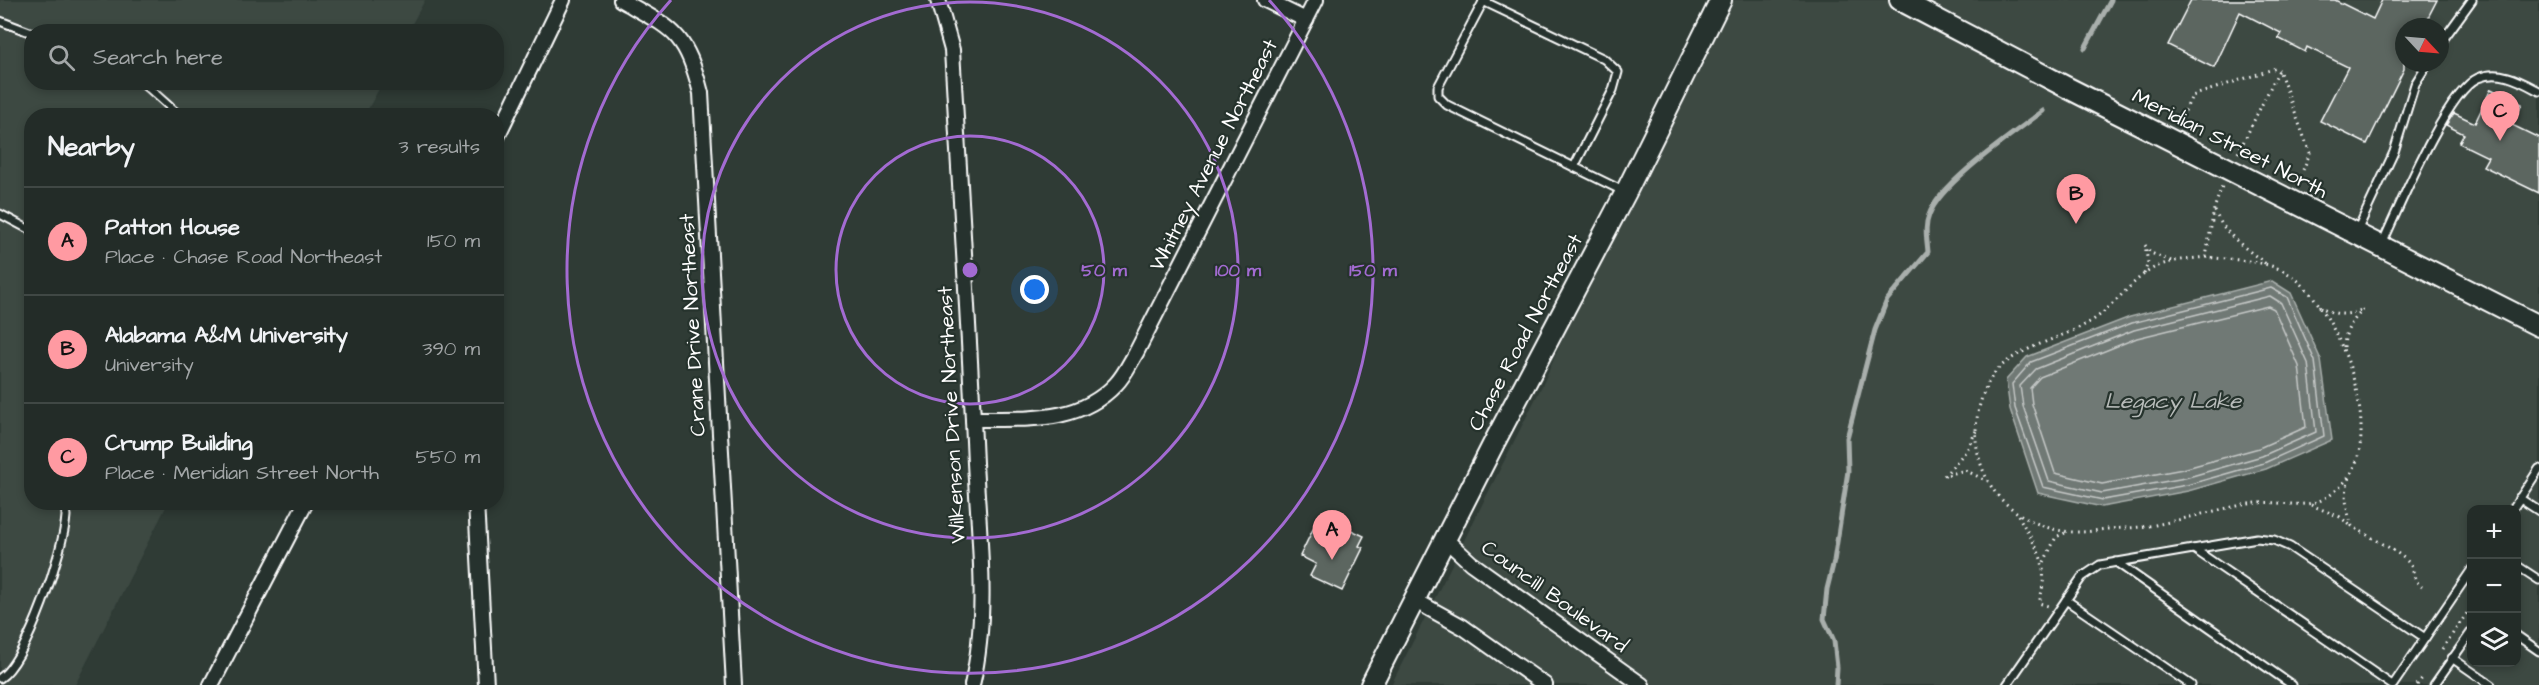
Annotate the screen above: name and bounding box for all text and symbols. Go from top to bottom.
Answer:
north arrow [2395,18,2449,72]
search box [24,24,504,90]
street label: Whitney Avenue Northeast [1142,34,1287,277]
icon: search [45,41,78,74]
text: Search here [93,42,223,73]
street label: Meridian Street North [2127,82,2333,206]
pin: C [2480,92,2520,141]
text: Nearby [48,129,135,165]
text: 3 results [398,133,480,161]
pin: B [2056,174,2096,224]
text: Patton House [105,212,240,243]
street label: Crane Drive Northeast [672,212,713,437]
text: A [61,227,74,255]
text: 150 m [427,227,480,255]
street label: Chase Road Northeast [1461,228,1590,436]
text: Place · Chase Road Northeast [105,243,382,271]
text: 50 m [1081,258,1128,283]
text: 100 m [1215,258,1262,283]
text: 150 m [1349,258,1398,283]
centre of rings [960,260,980,280]
your location [1020,275,1049,304]
street label: Wilkenson Drive Northeast [930,285,973,544]
text: Alabama A&M University [105,320,348,351]
text: B [60,335,75,363]
text: 390 m [422,335,480,363]
text: University [105,351,194,379]
water label: Legacy Lake [2105,386,2242,418]
text: Crump Building [105,428,253,459]
text: C [60,443,75,471]
text: 550 m [415,443,480,471]
text: Place · Meridian Street North [105,459,379,487]
map controls [2467,505,2521,667]
button: + [2467,505,2521,559]
pin: A [1312,510,1352,560]
street label: Councill Boulevard [1475,533,1634,660]
button: − [2467,559,2521,613]
button: layers [2467,613,2521,667]

